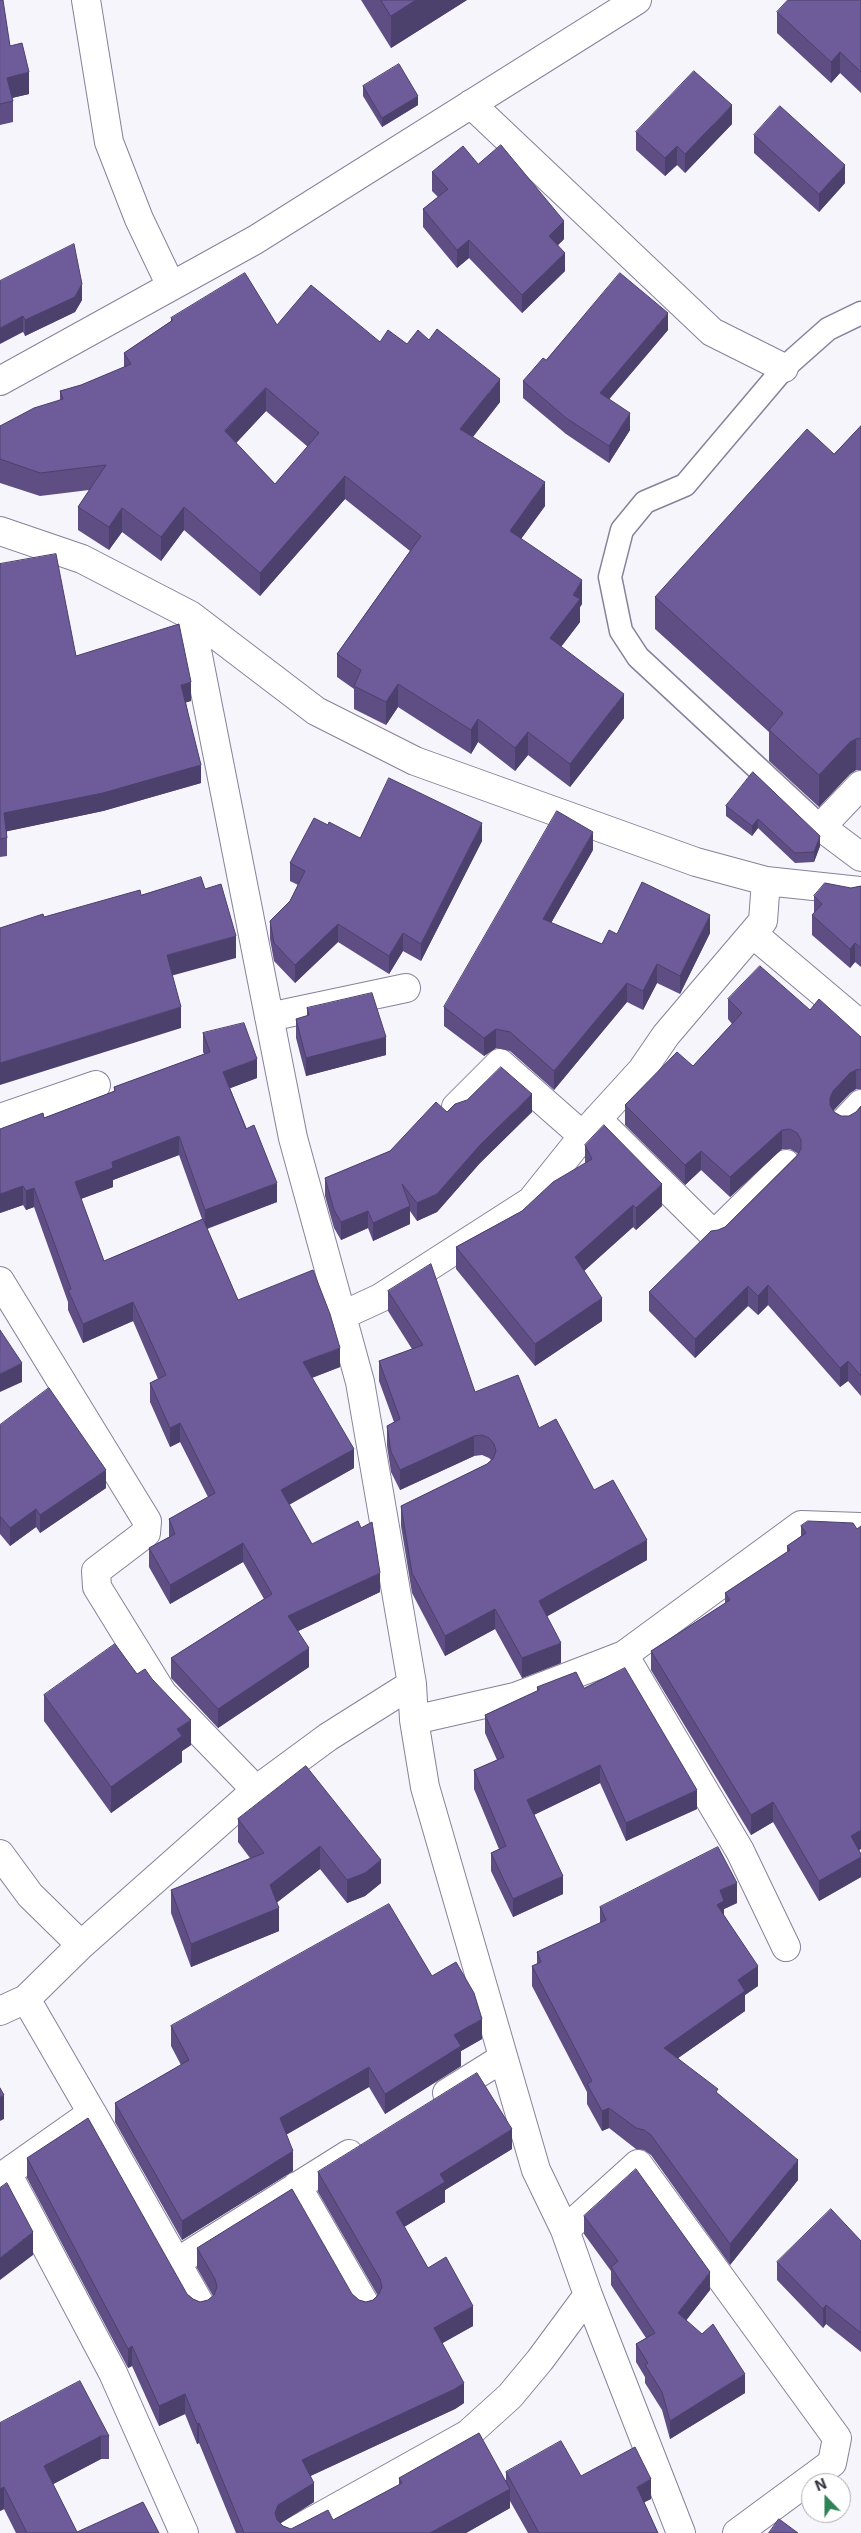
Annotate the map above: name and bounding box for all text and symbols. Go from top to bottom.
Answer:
north arrow [801,2473,851,2523]
text: N [812,2475,829,2494]

